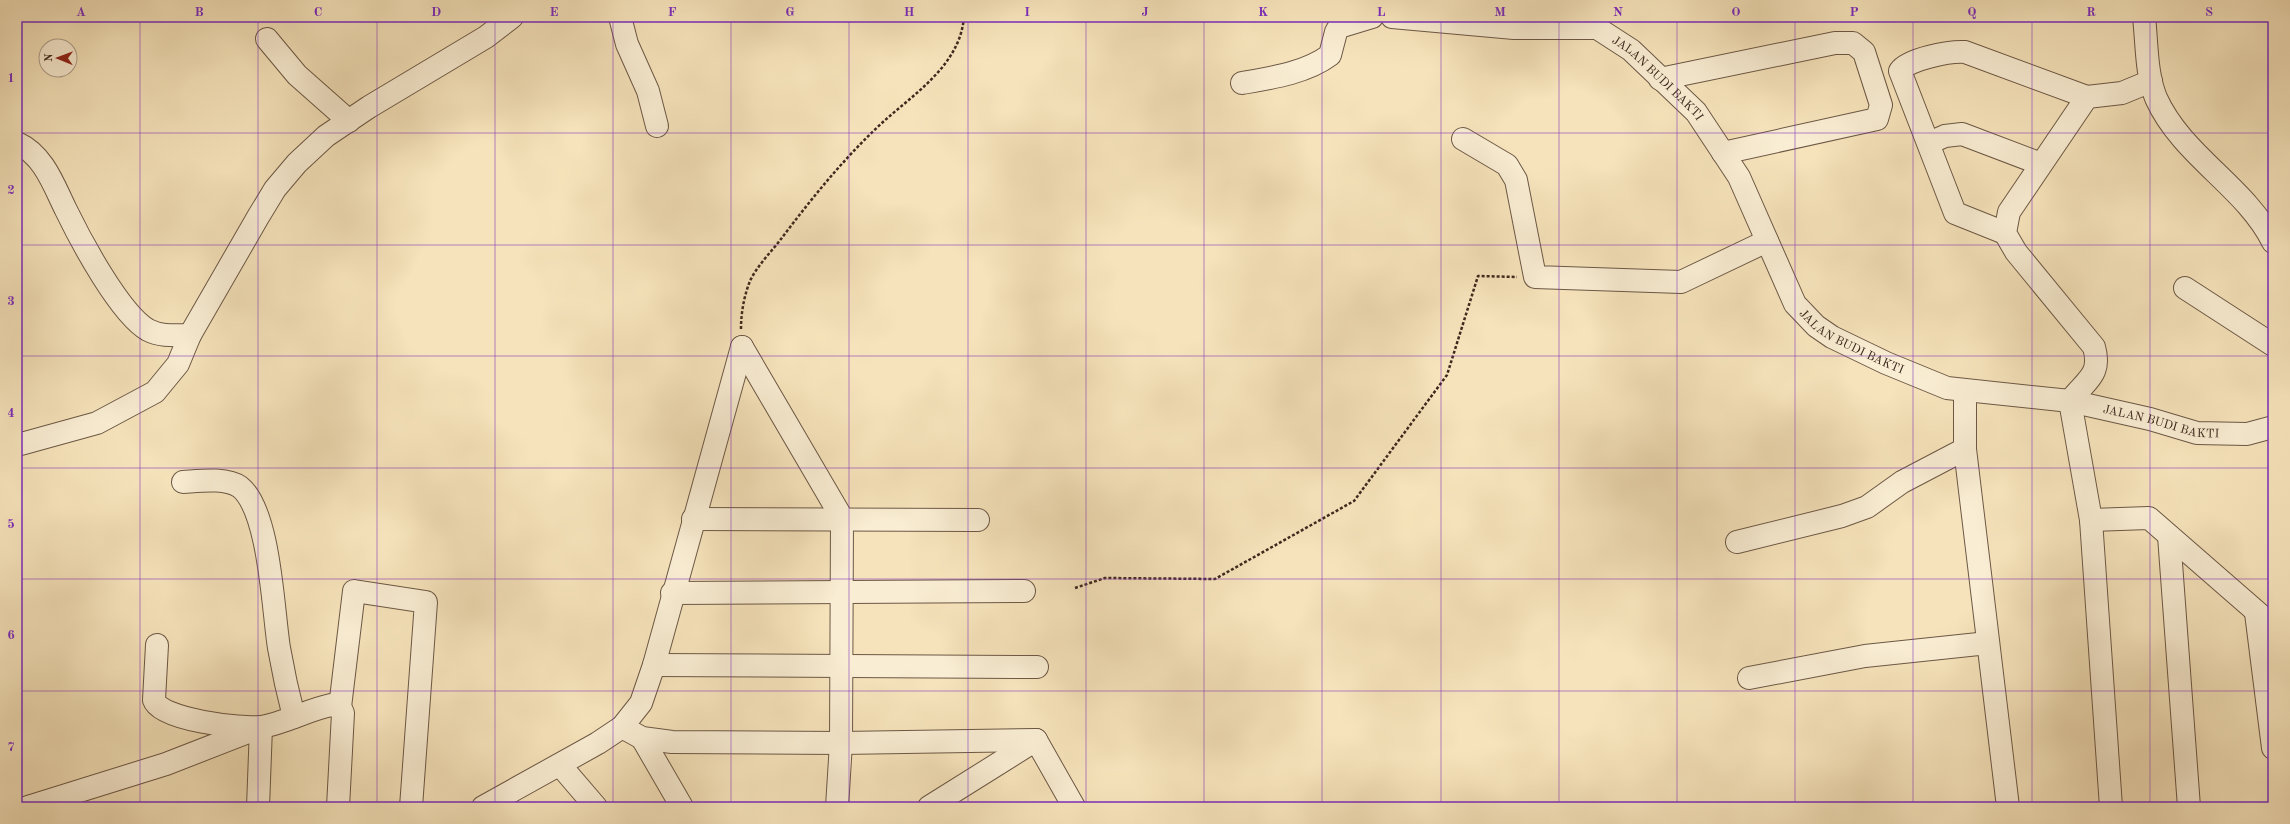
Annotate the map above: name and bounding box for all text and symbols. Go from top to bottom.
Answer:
text: A [76,6,86,19]
text: B [194,6,204,19]
text: C [314,6,322,19]
text: D [431,6,441,19]
text: E [550,6,559,19]
text: F [668,6,677,19]
text: G [785,6,795,19]
text: H [904,6,915,19]
text: I [1024,6,1030,19]
text: J [1141,6,1149,19]
text: K [1258,6,1268,19]
text: L [1377,6,1386,19]
text: M [1494,6,1506,19]
text: N [1613,6,1623,19]
text: O [1731,6,1741,19]
text: P [1849,6,1859,19]
text: Q [1967,6,1977,19]
text: R [2086,6,2096,19]
text: S [2205,6,2213,19]
street label: JALAN BUDI BAKTI [1610,34,1705,123]
north arrow [38,38,78,78]
text: N [44,53,55,62]
text: 1 [7,72,15,85]
text: 2 [7,184,15,197]
text: 3 [7,295,15,308]
street label: JALAN BUDI BAKTI [1797,308,1906,377]
street label: JALAN BUDI BAKTI [2102,404,2220,440]
text: 4 [7,407,15,420]
text: 5 [7,518,15,531]
text: 6 [7,629,15,642]
text: 7 [7,741,15,754]

